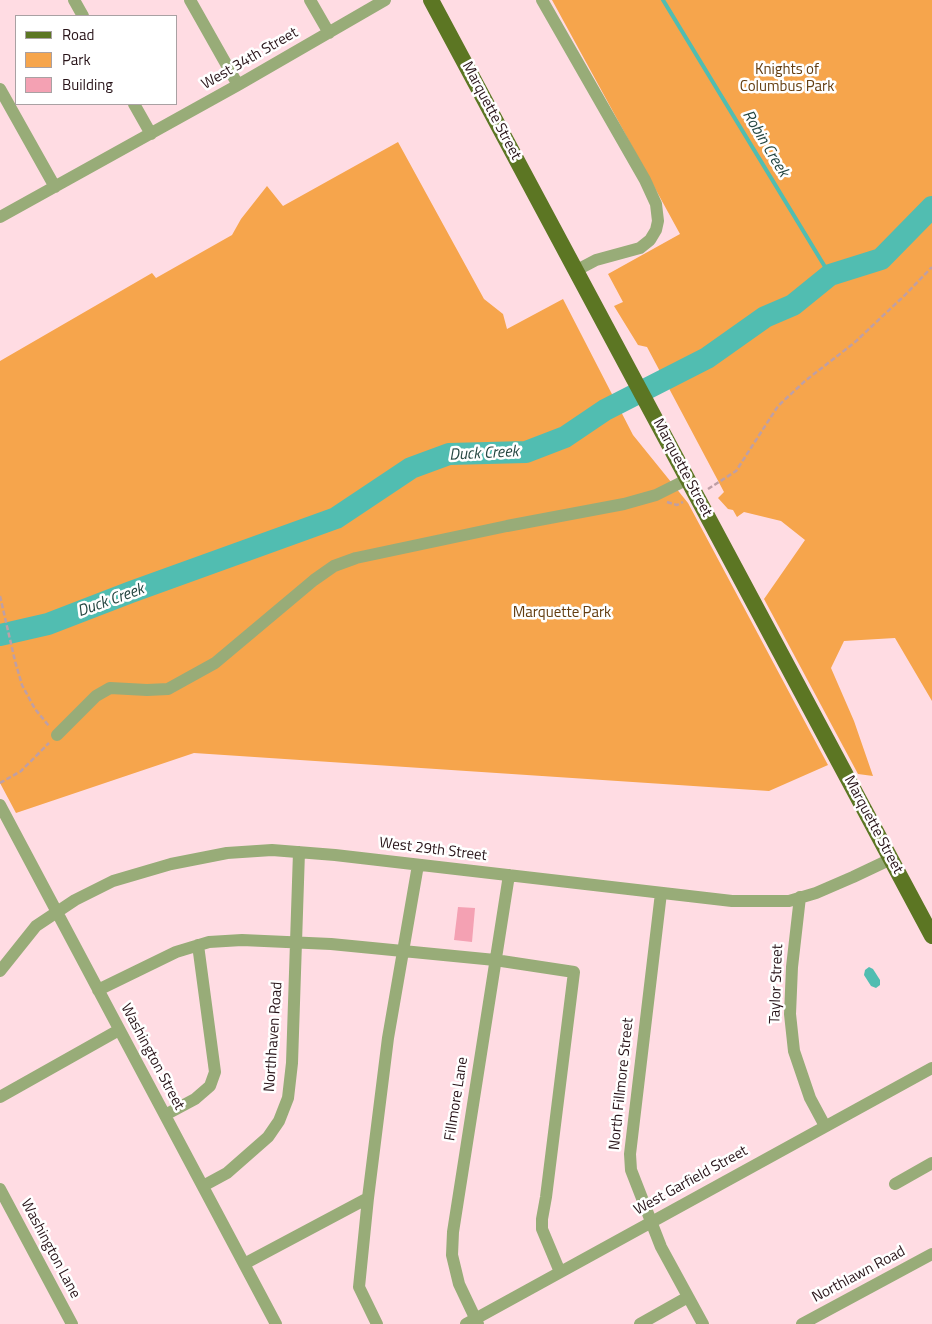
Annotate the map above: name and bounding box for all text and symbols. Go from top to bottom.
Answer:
legend [15,15,178,105]
text: Road [62,23,94,46]
street label: West 34th Street [199,24,301,94]
text: Park [62,48,91,71]
street label: Marquette Street [458,59,524,163]
park label: Knights of Columbus Park [740,61,834,96]
text: Building [62,73,113,96]
water label: Robin Creek [738,107,792,181]
street label: Marquette Street [649,416,715,520]
water label: Duck Creek [449,443,519,465]
water label: Duck Creek [75,580,147,622]
park label: Marquette Park [513,604,611,622]
street label: Marquette Street [840,773,906,877]
street label: West 29th Street [378,834,488,866]
street label: Taylor Street [767,944,787,1024]
street label: Northhaven Road [261,981,287,1093]
street label: Washington Street [116,1001,188,1113]
street label: North Fillmore Street [606,1017,638,1151]
street label: Fillmore Lane [441,1056,473,1142]
street label: West Garfield Street [631,1142,751,1220]
street label: Washington Lane [16,1196,84,1302]
street label: Northlawn Road [809,1243,909,1307]

